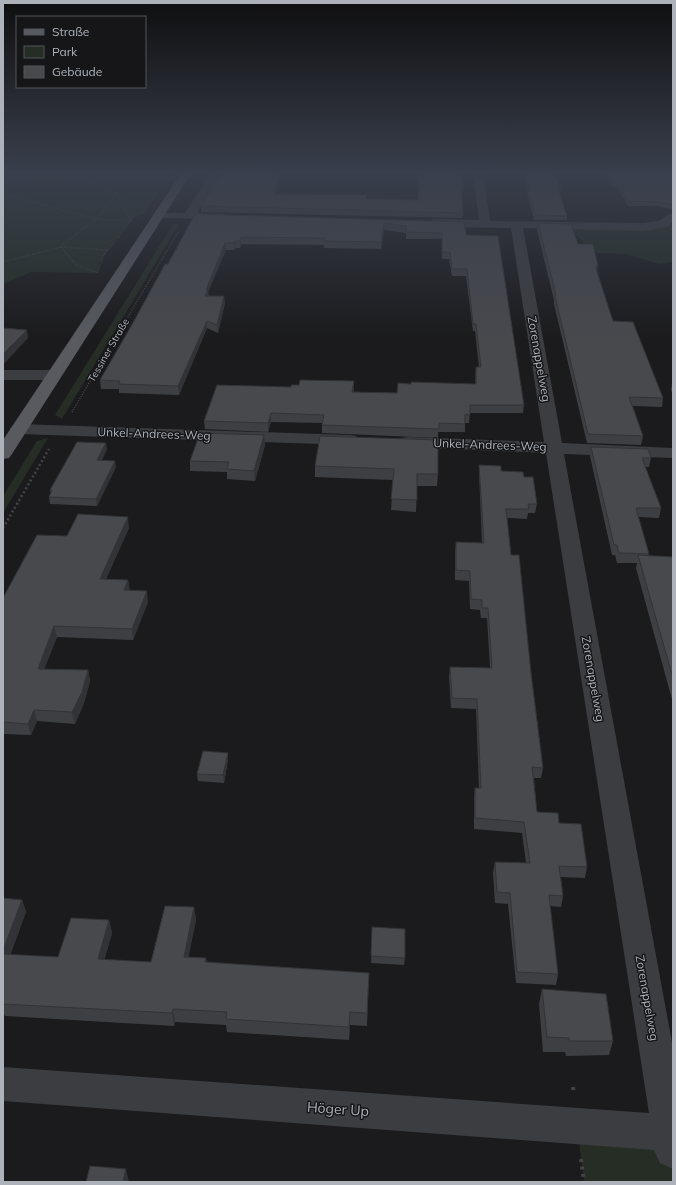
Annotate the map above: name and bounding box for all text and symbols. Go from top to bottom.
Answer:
legend [16,16,146,88]
text: Straße [52,24,89,39]
text: Park [52,44,78,59]
text: Gebäude [52,64,102,79]
street label: Zorenappelweg [525,315,554,403]
street label: Tessiner Straße [85,316,132,385]
street label: Unkel-Andrees-Weg [97,424,211,443]
street label: Unkel-Andrees-Weg [433,435,547,454]
street label: Zorenappelweg [579,635,608,723]
street label: Zorenappelweg [633,954,662,1042]
street label: Höger Up [306,1098,370,1120]

